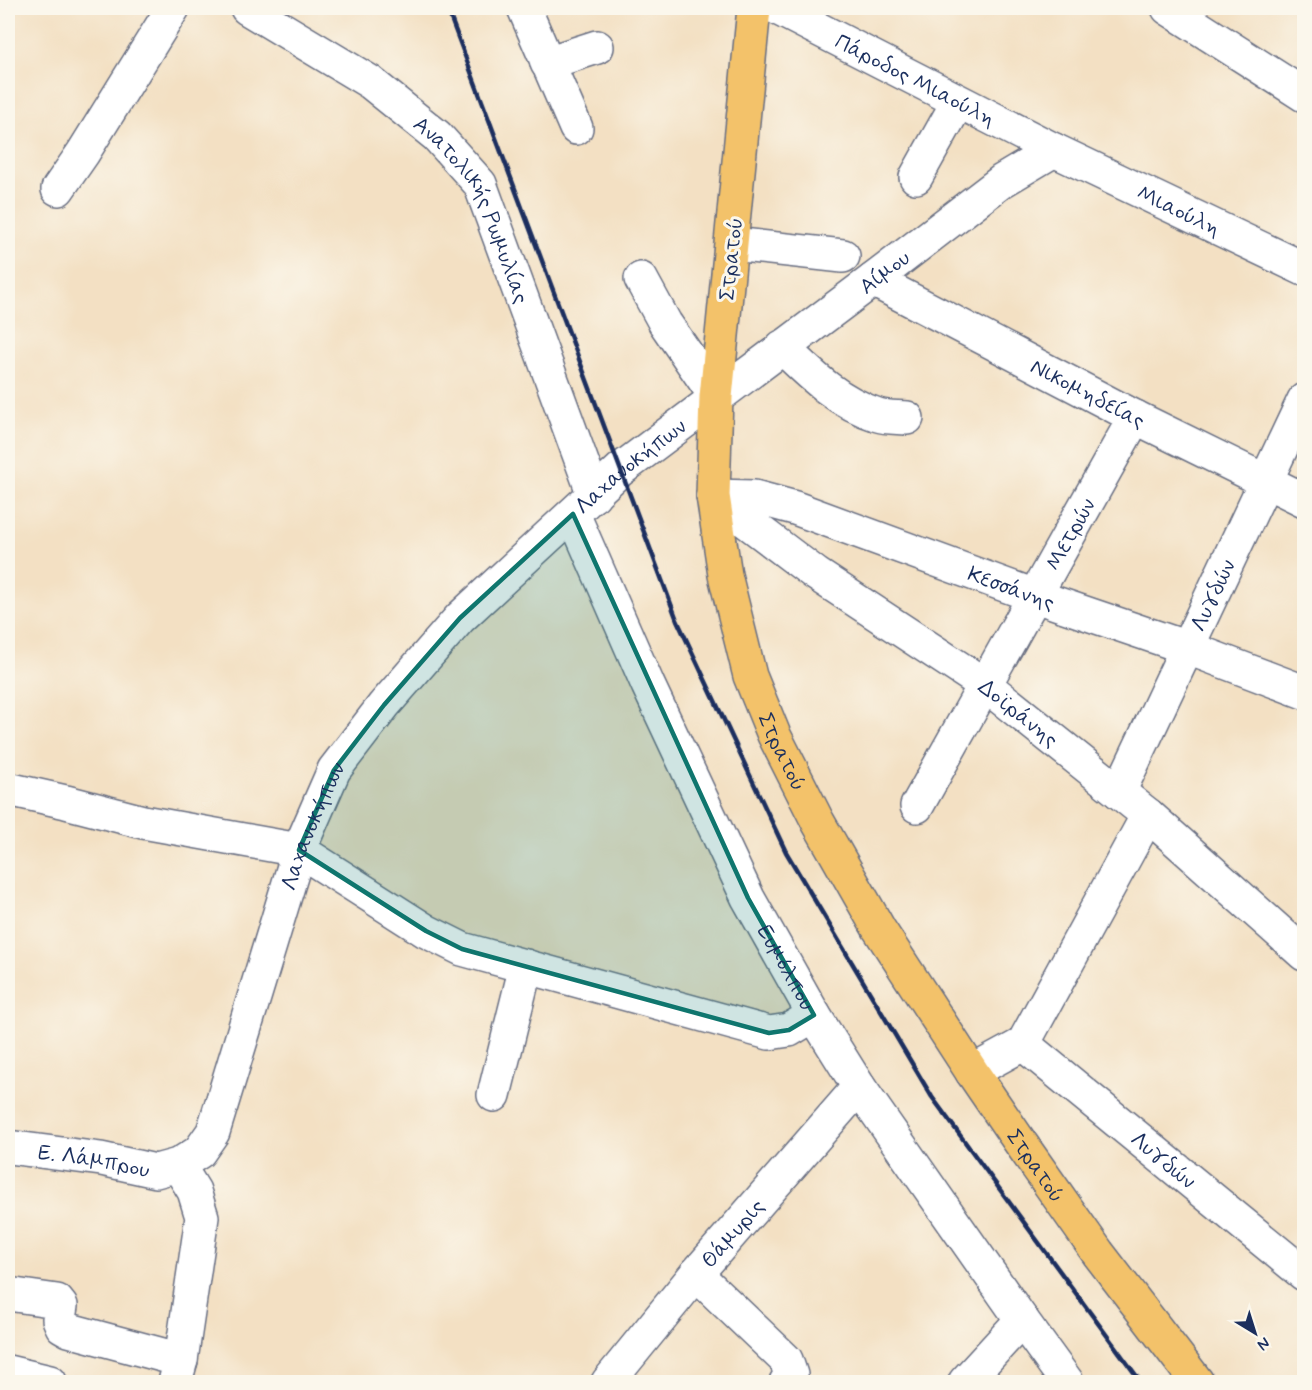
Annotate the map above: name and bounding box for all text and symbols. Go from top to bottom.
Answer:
street label: Πάροδος Μιαούλη [830,28,1000,134]
street label: Ανατολικής Ρωμυλίας [407,111,535,308]
street label: Μιαούλη [1132,180,1225,243]
street label: Στρατού [714,216,750,302]
street label: Αίμου [854,245,916,301]
street label: Νικομηδείας [1025,353,1149,436]
street label: Λαχανοκήπων [569,413,693,521]
street label: Μετρών [1040,493,1103,576]
street label: Λυγδών [1185,555,1243,636]
street label: Κεσσάνης [963,561,1058,618]
street label: Δοϊράνης [972,673,1064,754]
street label: Στρατού [750,709,812,796]
street label: Λαχανοκήπων [276,756,352,894]
street label: Ευμόλπου [750,920,820,1016]
street label: Στρατού [999,1124,1070,1209]
street label: Λυγδών [1124,1126,1201,1196]
street label: Ε. Λάμπρου [36,1139,152,1185]
street label: Θάμυρις [696,1194,771,1275]
north arrow [1225,1303,1285,1363]
text: N [1253,1332,1274,1355]

